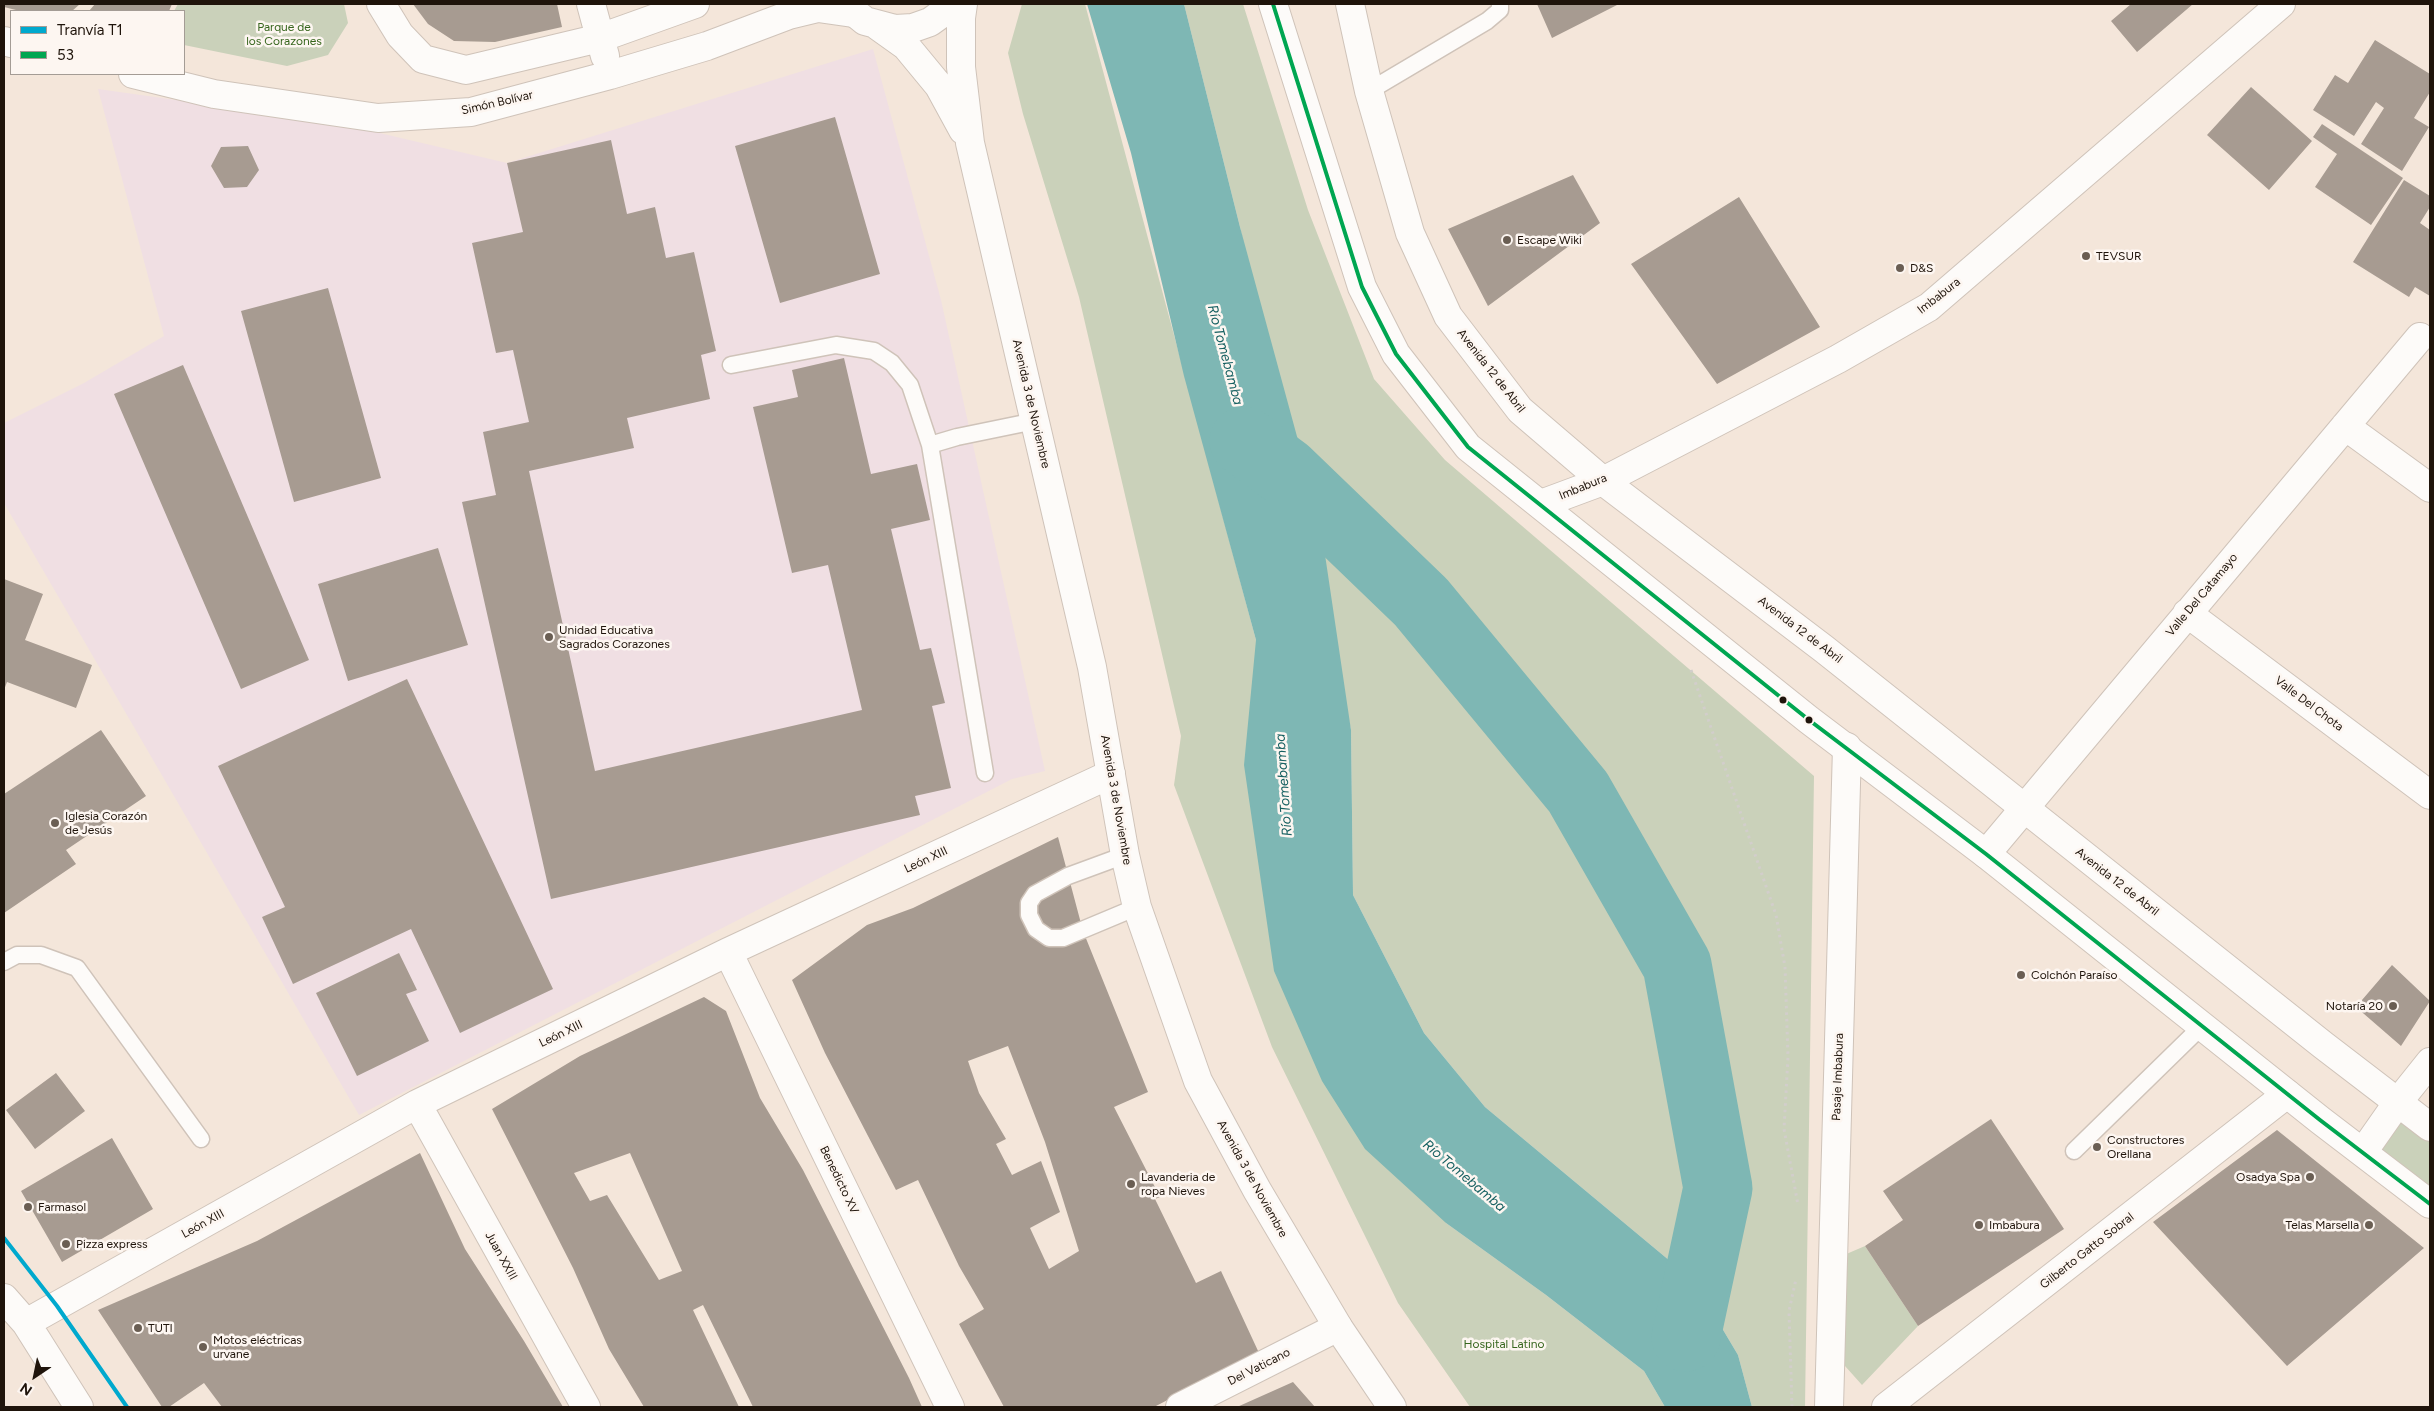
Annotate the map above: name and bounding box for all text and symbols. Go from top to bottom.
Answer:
legend [10,10,185,75]
park label: Parque de los Corazones [246,20,322,48]
text: Tranvía T1 [57,21,123,39]
text: 53 [57,46,74,64]
street label: Simón Bolívar [460,88,534,118]
place label: Escape Wiki [1517,233,1582,247]
marker: Escape Wiki [1501,234,1513,246]
place label: TEVSUR [2096,249,2141,263]
marker: TEVSUR [2080,250,2092,262]
place label: D&S [1910,261,1933,275]
marker: D&S [1894,262,1906,274]
street label: Imbabura [1915,275,1963,317]
water label: Río Tomebamba [1204,303,1246,407]
street label: Avenida 12 de Abril [1454,326,1528,416]
street label: Avenida 3 de Noviembre [1009,338,1053,470]
street label: Imbabura [1557,471,1609,503]
street label: Valle Del Catamayo [2163,551,2241,639]
street label: Avenida 12 de Abril [1755,594,1845,666]
place label: Unidad Educativa Sagrados Corazones [559,623,670,651]
marker: Unidad Educativa Sagrados Corazones [543,631,555,643]
street label: Valle Del Chota [2272,674,2346,734]
unlabelled marker [1778,695,1788,705]
unlabelled marker [1804,715,1814,725]
water label: Río Tomebamba [1272,733,1296,837]
street label: Avenida 3 de Noviembre [1097,734,1135,866]
place label: Iglesia Corazón de Jesús [65,809,147,837]
marker: Iglesia Corazón de Jesús [49,817,61,829]
street label: León XIII [902,844,950,876]
street label: Avenida 12 de Abril [2072,845,2162,919]
place label: Colchón Paraíso [2031,968,2118,982]
marker: Colchón Paraíso [2015,969,2027,981]
place label: Notaría 20 [2326,999,2383,1013]
marker: Notaría 20 [2387,1000,2399,1012]
street label: León XIII [537,1017,585,1051]
street label: Pasaje Imbabura [1829,1033,1847,1121]
street label: Avenida 3 de Noviembre [1214,1118,1290,1240]
place label: Constructores Orellana [2107,1133,2184,1161]
water label: Río Tomebamba [1419,1136,1509,1216]
marker: Constructores Orellana [2091,1141,2103,1153]
street label: Benedicto XV [816,1144,862,1216]
place label: Lavanderia de ropa Nieves [1141,1170,1215,1198]
place label: Osadya Spa [2236,1170,2300,1184]
marker: Osadya Spa [2304,1171,2316,1183]
marker: Lavanderia de ropa Nieves [1125,1178,1137,1190]
place label: Farmasol [38,1200,86,1214]
marker: Farmasol [22,1201,34,1213]
street label: León XIII [179,1206,227,1242]
street label: Gilberto Gatto Sobral [2037,1210,2137,1292]
place label: Imbabura [1989,1218,2040,1232]
place label: Telas Marsella [2285,1218,2359,1232]
marker: Imbabura [1973,1219,1985,1231]
marker: Telas Marsella [2363,1219,2375,1231]
street label: Juan XXIII [482,1229,520,1283]
place label: Pizza express [76,1237,148,1251]
marker: Pizza express [60,1238,72,1250]
place label: TUTI [148,1321,173,1335]
marker: TUTI [132,1322,144,1334]
place label: Motos eléctricas urvane [213,1333,302,1361]
park label: Hospital Latino [1463,1337,1545,1351]
marker: Motos eléctricas urvane [197,1341,209,1353]
street label: Del Vaticano [1225,1345,1293,1389]
north arrow [10,1351,60,1401]
text: N [17,1379,36,1399]

